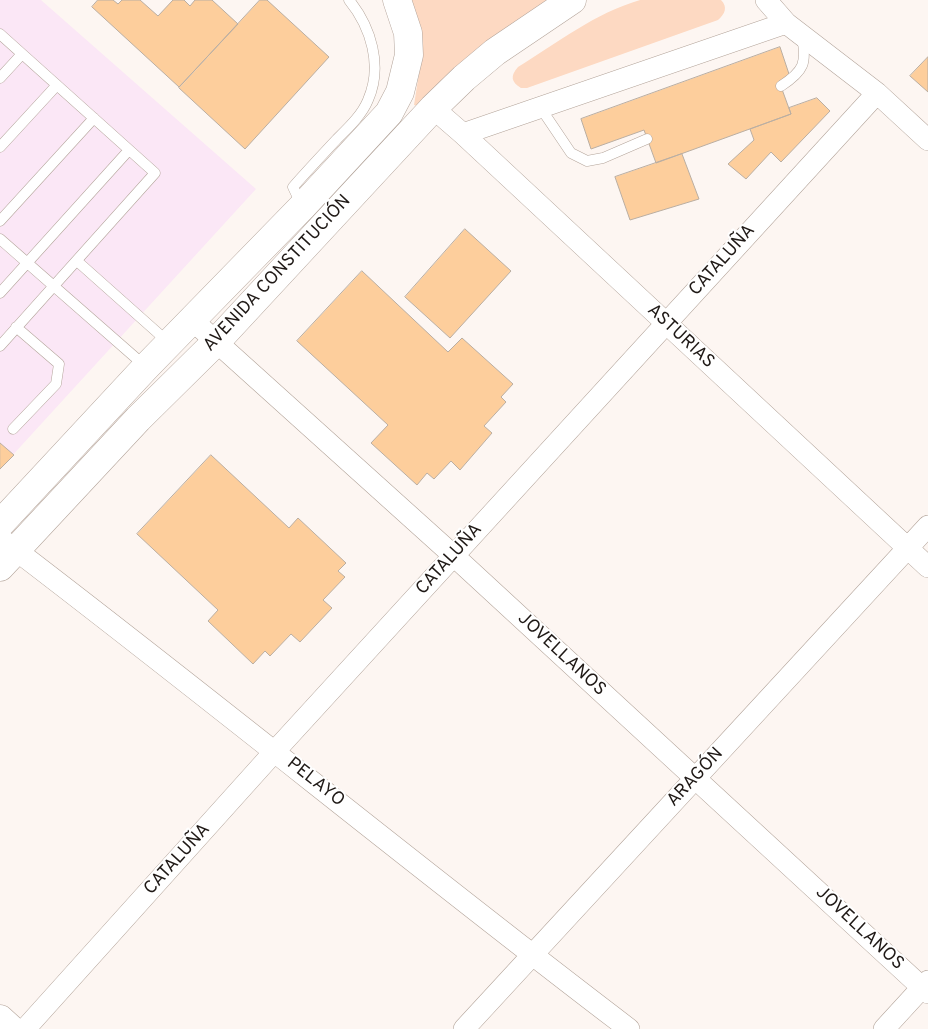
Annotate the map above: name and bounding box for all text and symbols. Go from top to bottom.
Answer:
street label: AVENIDA CONSTITUCIÓN [200,191,356,357]
street label: CATALUÑA [685,221,761,301]
street label: ASTURIAS [642,300,718,374]
street label: CATALUÑA [412,520,488,600]
street label: JOVELLANOS [512,609,610,701]
street label: ARAGÓN [663,744,729,812]
street label: PELAYO [282,754,348,812]
street label: CATALUÑA [140,820,216,900]
street label: JOVELLANOS [810,883,908,975]

